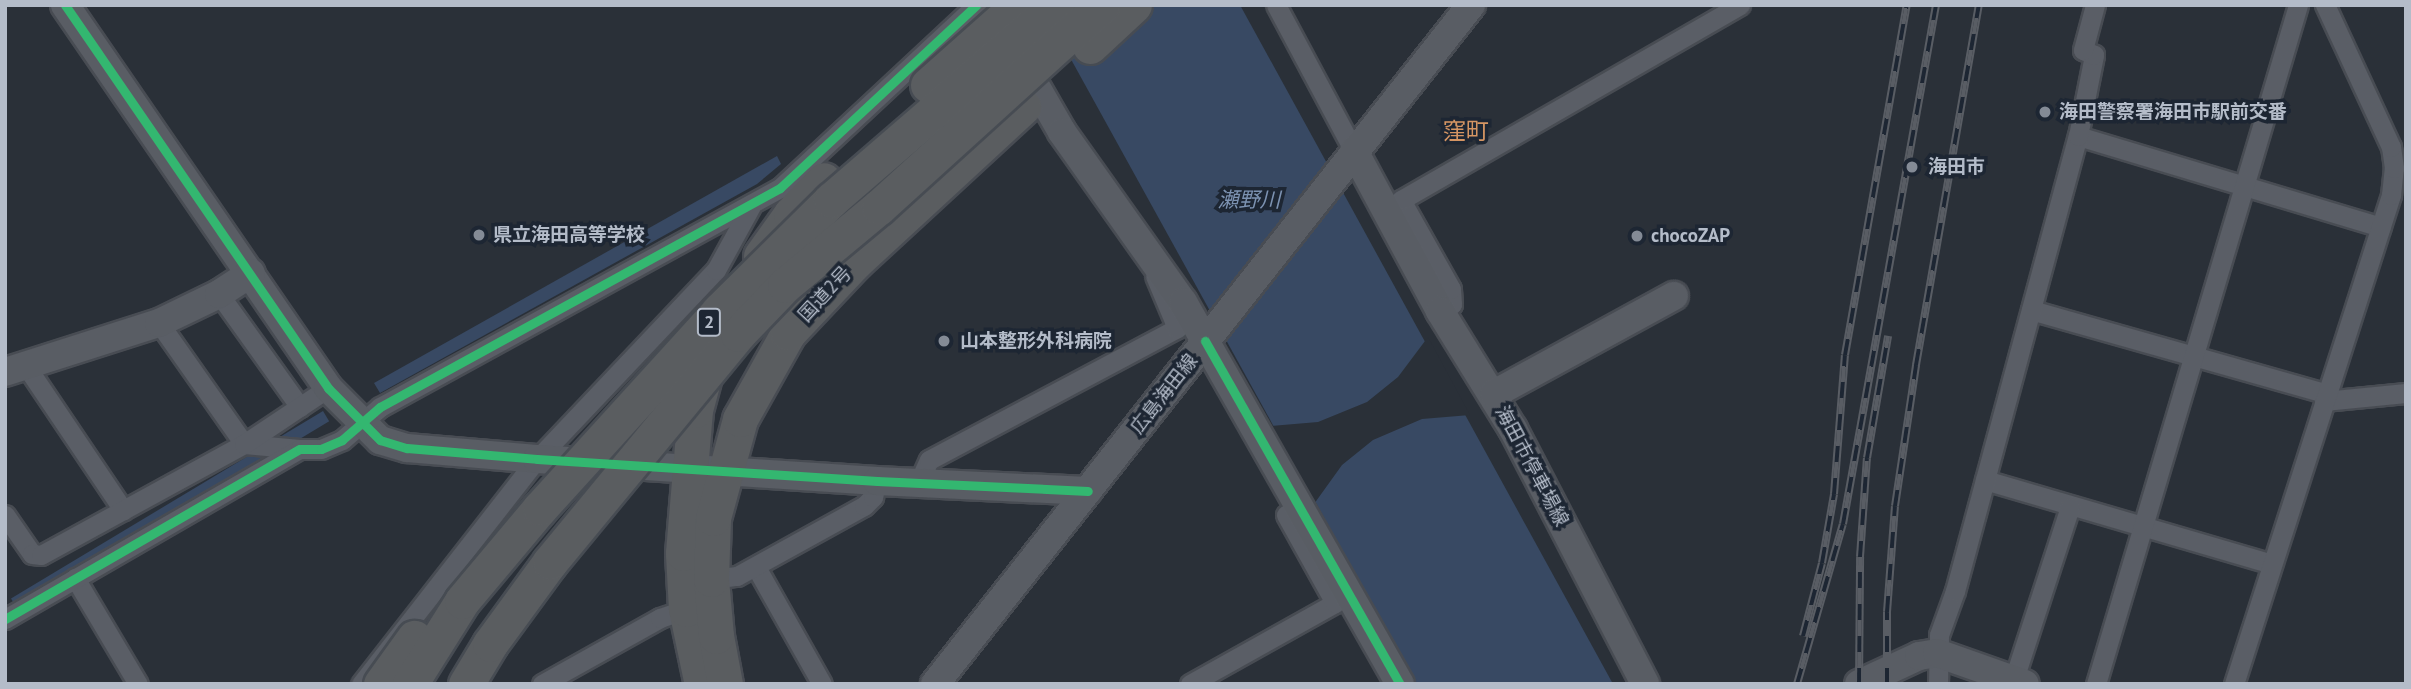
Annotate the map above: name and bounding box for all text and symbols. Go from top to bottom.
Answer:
place label: 海田警察署海田市駅前交番 [2059,101,2287,123]
marker: 海田警察署海田市駅前交番 [2037,104,2053,120]
district label: 窪町 [1443,117,1489,145]
place label: 海田市 [1928,156,1985,178]
marker: 海田市 [1902,157,1922,177]
water label: 瀬野川 [1218,187,1280,213]
place label: 県立海田高等学校 [493,224,645,246]
place label: chocoZAP [1651,225,1730,247]
marker: 県立海田高等学校 [471,227,487,243]
marker: chocoZAP [1629,228,1645,244]
street label: 国道2号 [794,262,856,326]
road number: 2 [697,308,721,336]
place label: 山本整形外科病院 [960,330,1112,352]
marker: 山本整形外科病院 [934,331,954,351]
street label: 広島海田線 [1126,350,1202,438]
street label: 海田市停車場線 [1491,402,1573,530]

